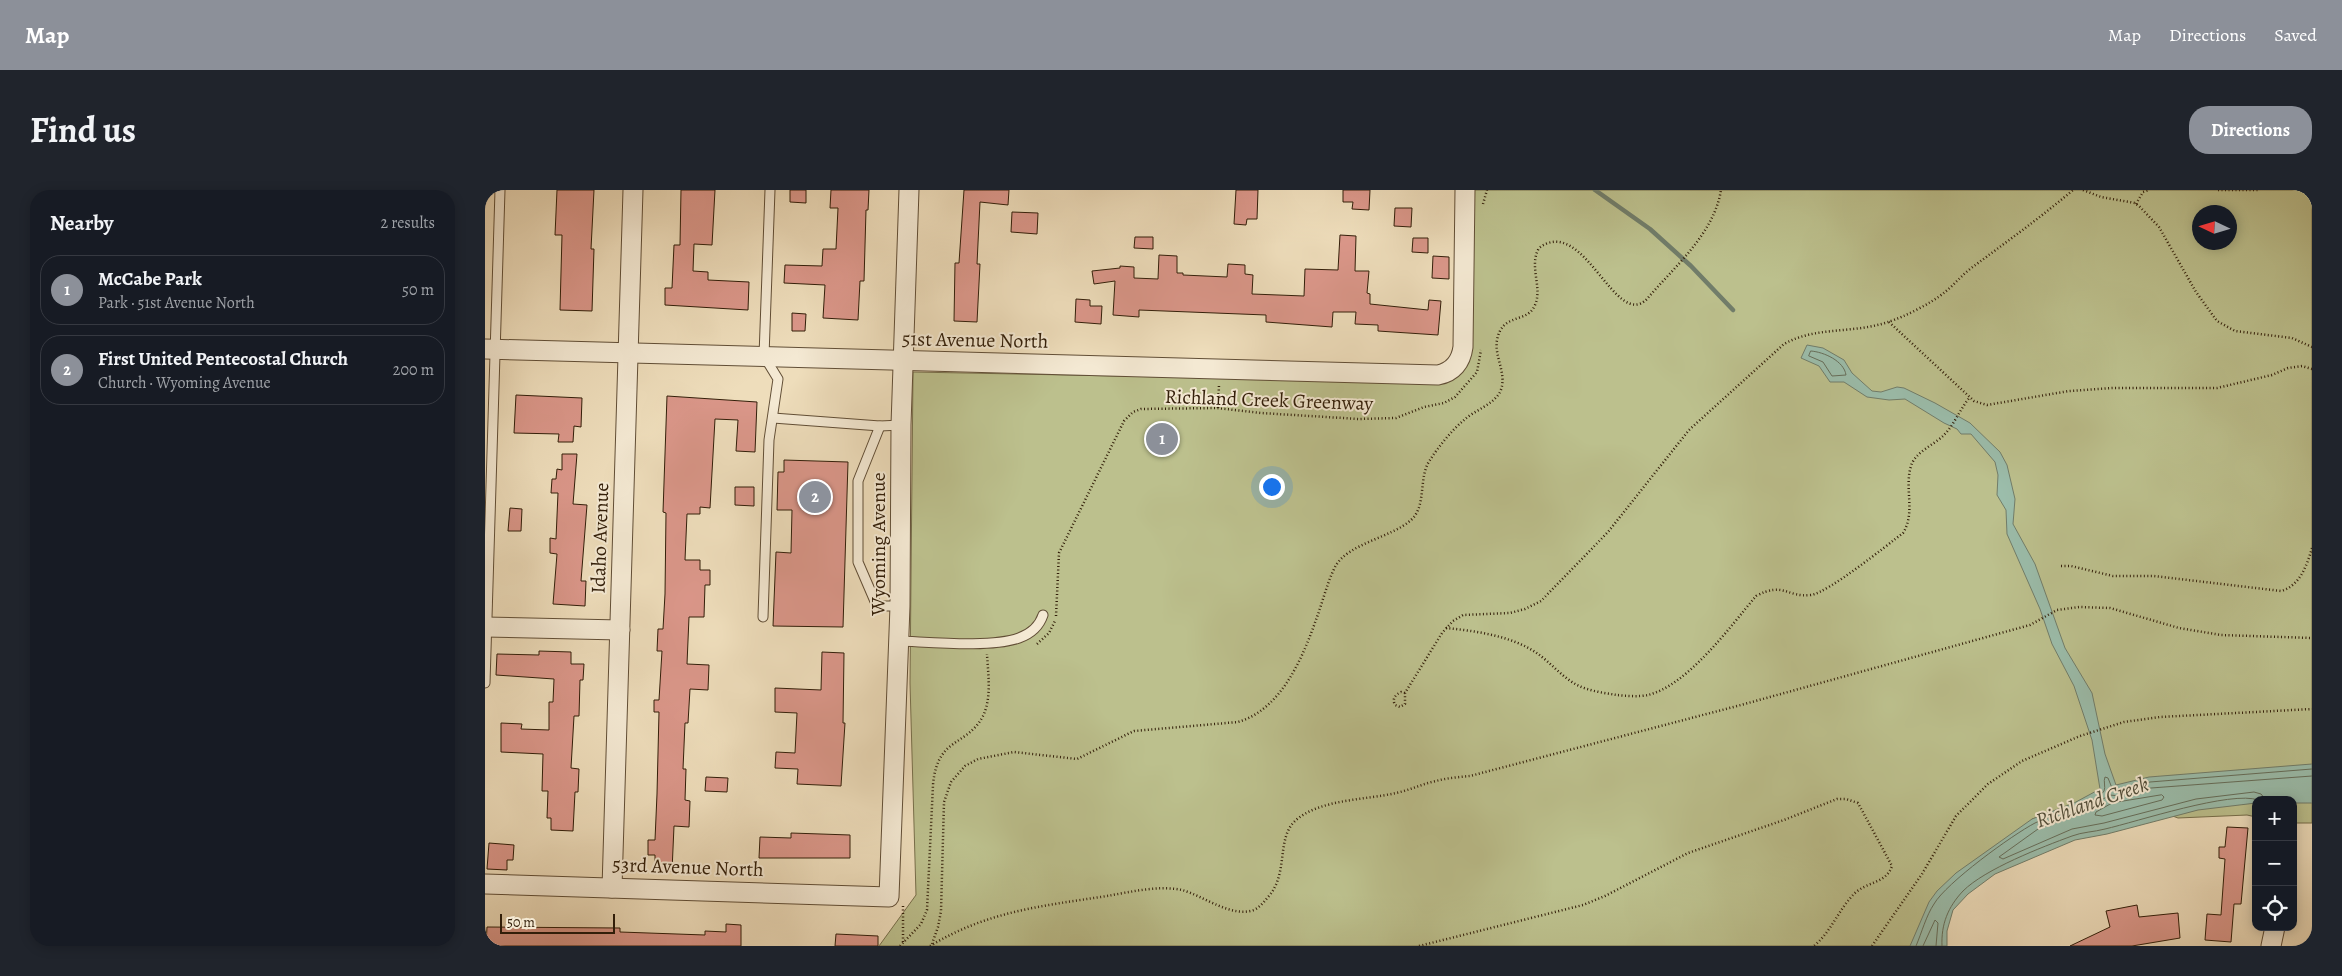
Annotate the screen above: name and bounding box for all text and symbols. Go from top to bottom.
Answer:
text: Map [25,19,69,51]
text: Map [2108,23,2141,47]
text: Directions [2169,23,2246,47]
text: Saved [2274,23,2317,47]
text: Find us [30,106,136,154]
button: Directions [2189,106,2312,154]
north arrow [2192,205,2237,250]
text: Nearby [50,209,113,237]
text: 2 results [380,212,435,234]
text: McCabe Park [98,266,202,292]
text: 1 [64,279,70,301]
text: 50 m [402,279,434,301]
text: Park · 51st Avenue North [98,292,255,314]
street label: 51st Avenue North [902,325,1049,355]
text: First United Pentecostal Church [98,346,348,372]
text: 2 [63,359,71,381]
text: 200 m [393,359,434,381]
text: Church · Wyoming Avenue [98,372,271,394]
street label: Richland Creek Greenway [1164,383,1375,417]
pin: 1 [1146,420,1178,458]
street label: Wyoming Avenue [865,472,892,617]
your location [1259,474,1285,500]
pin: 2 [799,478,831,516]
street label: Idaho Avenue [585,482,615,594]
water label: Richland Creek [2032,770,2152,834]
map controls [2252,796,2297,931]
button: + [2252,796,2297,841]
button: − [2252,841,2297,886]
street label: 53rd Avenue North [612,851,764,883]
button: locate [2252,886,2297,931]
scale bar [500,911,615,934]
text: 50 m [507,913,535,932]

